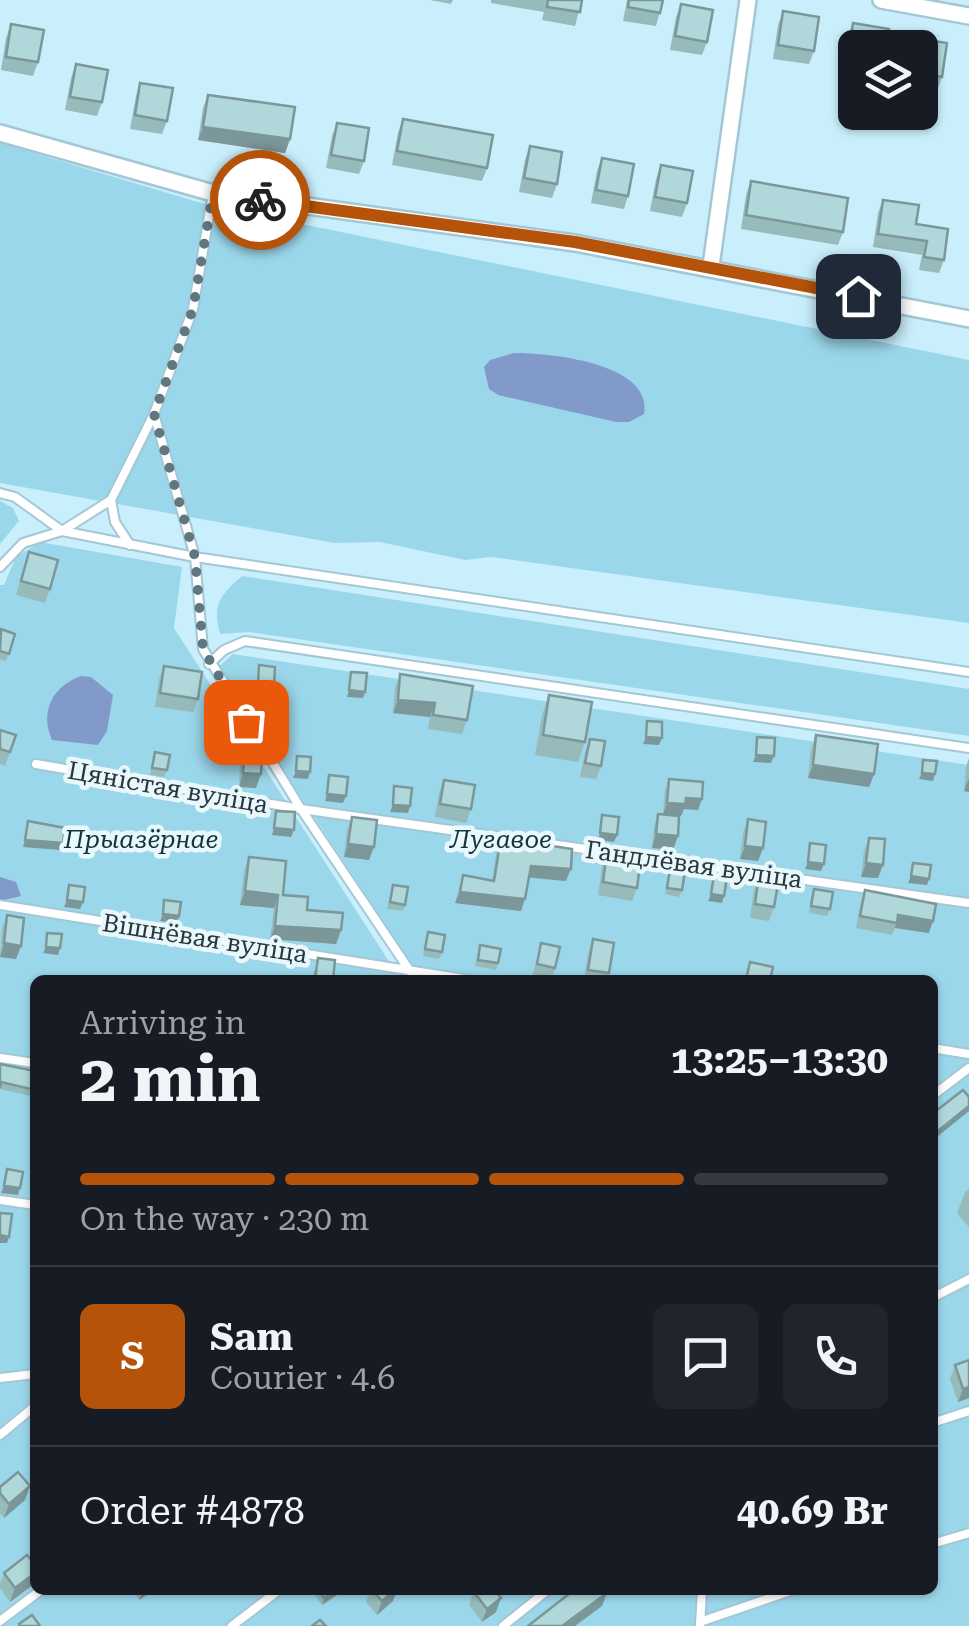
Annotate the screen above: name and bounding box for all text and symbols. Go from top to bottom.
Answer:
map controls [838,30,938,130]
button: layers [838,30,938,130]
courier [210,150,310,250]
icon: bike [233,173,288,228]
pin [816,254,901,339]
icon: home [831,269,886,324]
pin [204,680,289,765]
icon: bag [219,695,274,750]
street label: Цяністая вуліца [66,756,271,819]
park label: Прыазёрнае [63,825,218,854]
park label: Лугавое [448,825,552,854]
street label: Гандлёвая вуліца [584,835,805,894]
street label: Вішнёвая вуліца [100,908,310,969]
text: Arriving in [80,1004,245,1042]
text: 13:25–13:30 [671,1038,888,1082]
text: 2 min [80,1041,261,1117]
text: On the way · 230 m [80,1200,369,1238]
button: chat [653,1304,758,1409]
button: phone [783,1304,888,1409]
text: Sam [210,1315,293,1359]
text: S [121,1334,144,1378]
text: Courier · 4.6 [210,1359,395,1397]
text: Order #4878 [80,1489,305,1533]
text: 40.69 Br [737,1489,888,1533]

